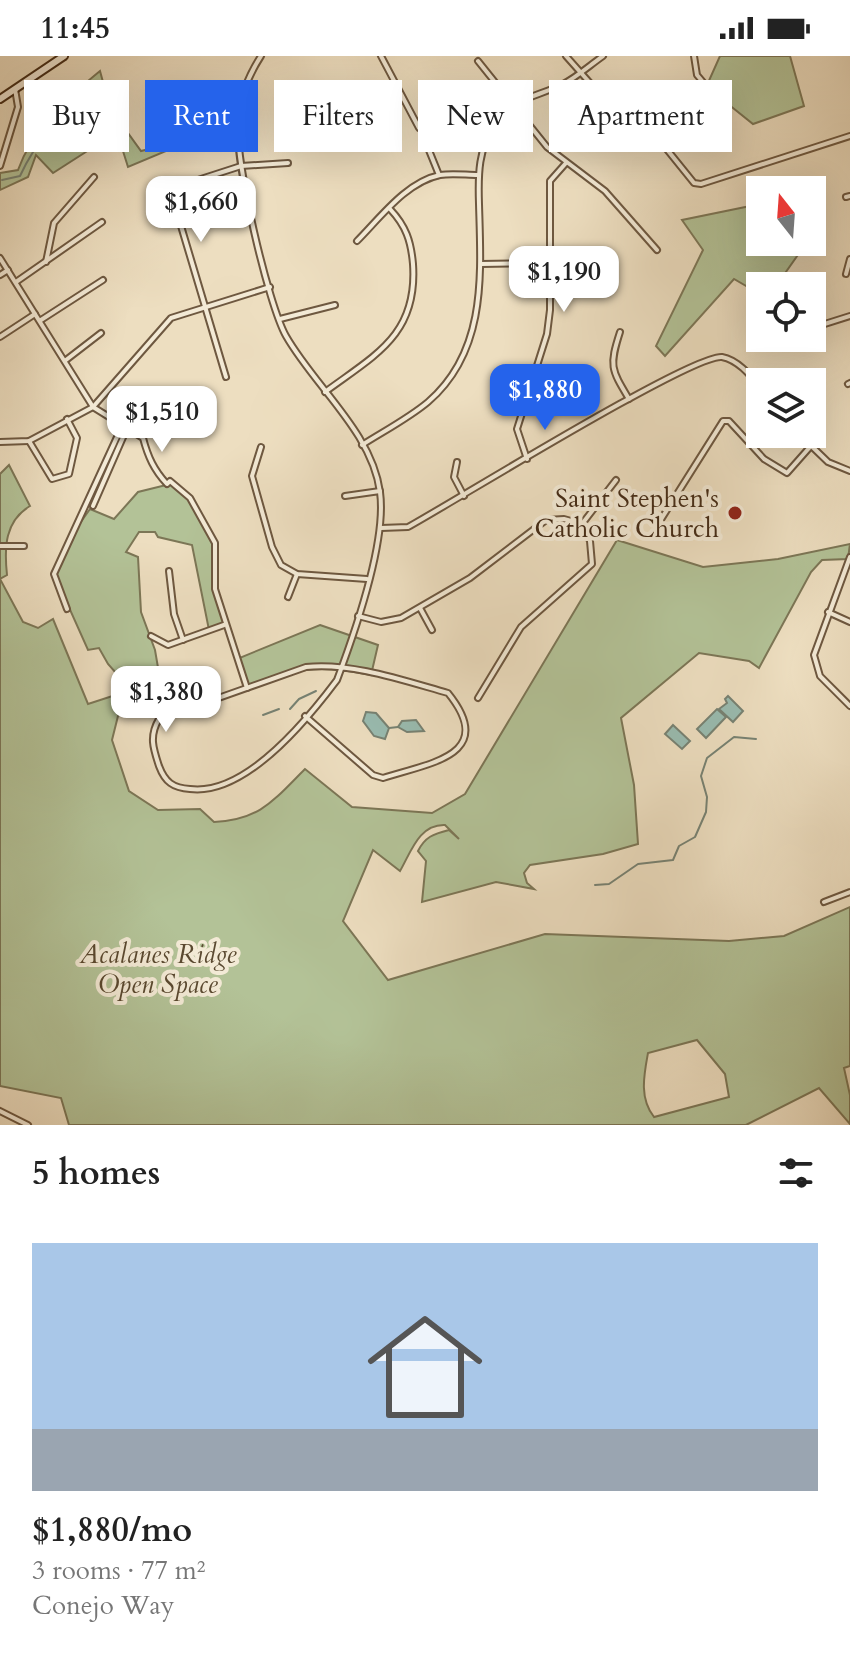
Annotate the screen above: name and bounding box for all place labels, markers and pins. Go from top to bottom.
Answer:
pin: $1,660 [136,176,266,244]
pin: $1,190 [499,246,629,314]
pin: $1,880 [480,364,610,432]
pin: $1,510 [97,386,227,454]
place label: Saint Stephen's Catholic Church [535,481,719,546]
marker: Saint Stephen's Catholic Church [726,504,744,522]
pin: $1,380 [101,666,231,734]

